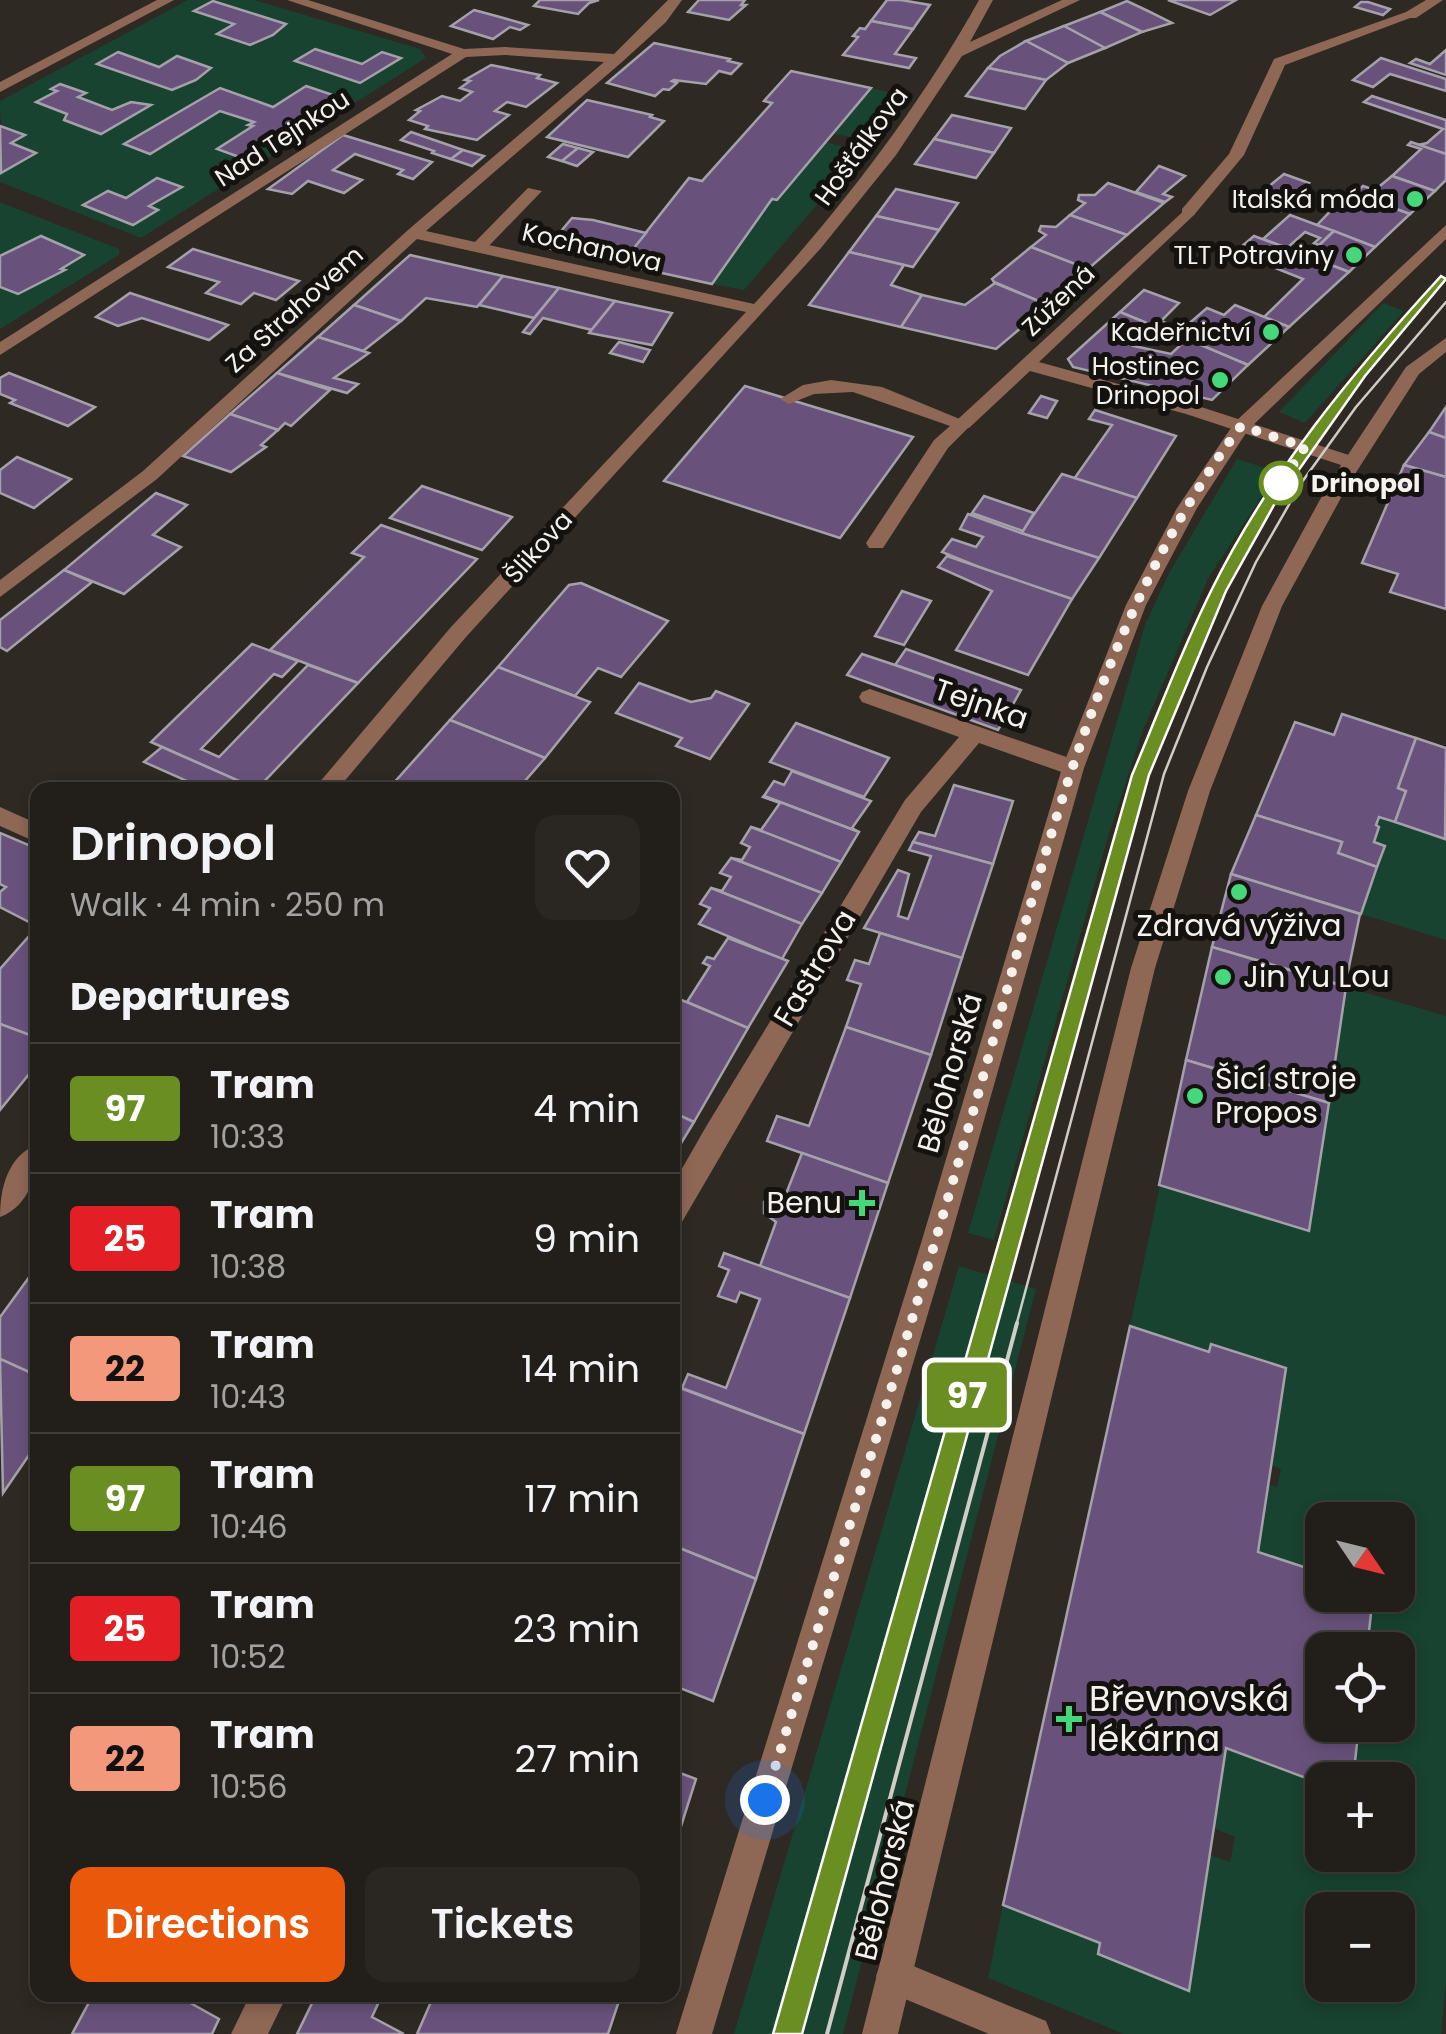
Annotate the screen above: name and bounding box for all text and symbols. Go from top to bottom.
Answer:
street label: Hošťálkova [807,80,916,213]
street label: Nad Tejnkou [208,82,356,195]
place label: Italská móda [1232,182,1395,217]
marker: Italská móda [1404,188,1426,210]
street label: Kochanova [519,214,665,281]
street label: Za Strahovem [218,238,371,381]
place label: TLT Potraviny [1173,238,1334,273]
marker: TLT Potraviny [1343,244,1365,266]
street label: Zúžená [1014,257,1103,344]
place label: Kadeřnictví [1111,315,1251,350]
marker: Kadeřnictví [1260,321,1282,343]
place label: Hostinec Drinopol [1092,349,1200,413]
marker: Hostinec Drinopol [1209,369,1231,391]
marker: Drinopol [1260,462,1302,504]
place label: Drinopol [1311,466,1420,501]
street label: Šlikova [496,503,580,591]
street label: Tejnka [928,667,1034,740]
text: Drinopol [70,810,276,877]
button: heart [535,815,640,920]
marker: Zdravá výživa [1228,881,1250,903]
text: Walk · 4 min · 250 m [70,882,385,927]
street label: Fastrova [763,901,866,1034]
place label: Zdravá výživa [1137,904,1341,947]
place label: Jin Yu Lou [1243,955,1390,998]
marker: Jin Yu Lou [1212,966,1234,988]
text: Departures [70,970,291,1023]
street label: Bělohorská [906,988,993,1158]
place label: Šicí stroje Propos [1215,1057,1357,1134]
text: Tram [210,1058,315,1111]
text: 4 min [533,1082,640,1135]
text: 97 [105,1084,145,1133]
marker: Šicí stroje Propos [1184,1085,1206,1107]
text: 10:33 [210,1114,285,1159]
place label: Benu [767,1181,842,1224]
text: Tram [210,1188,315,1241]
marker: Benu [851,1192,873,1214]
text: 9 min [533,1212,640,1265]
text: 25 [104,1214,146,1263]
text: 10:38 [210,1244,286,1289]
text: Tram [210,1318,315,1371]
text: 14 min [521,1342,640,1395]
text: 22 [105,1344,145,1393]
line badge: 97 [922,1362,1012,1428]
text: 97 [947,1371,987,1420]
text: 10:43 [210,1374,286,1419]
text: Tram [210,1448,315,1501]
text: 17 min [524,1472,640,1525]
text: 97 [105,1474,145,1523]
north arrow [1305,1502,1415,1612]
map controls [1305,1502,1415,2002]
text: 10:46 [210,1504,288,1549]
text: Tram [210,1578,315,1631]
text: 23 min [513,1602,640,1655]
text: 25 [104,1604,146,1653]
button: locate [1305,1632,1415,1742]
text: 10:52 [210,1634,286,1679]
place label: Břevnovská lékárna [1089,1674,1289,1763]
text: Tram [210,1708,315,1761]
marker: Břevnovská lékárna [1058,1708,1080,1730]
text: 27 min [514,1732,640,1785]
text: 22 [105,1734,145,1783]
button: + [1305,1762,1415,1872]
text: 10:56 [210,1764,288,1809]
your location [740,1775,790,1825]
street label: Bělohorská [844,1795,925,1965]
button: Directions [70,1867,345,1982]
button: Tickets [365,1867,640,1982]
button: − [1305,1892,1415,2002]

